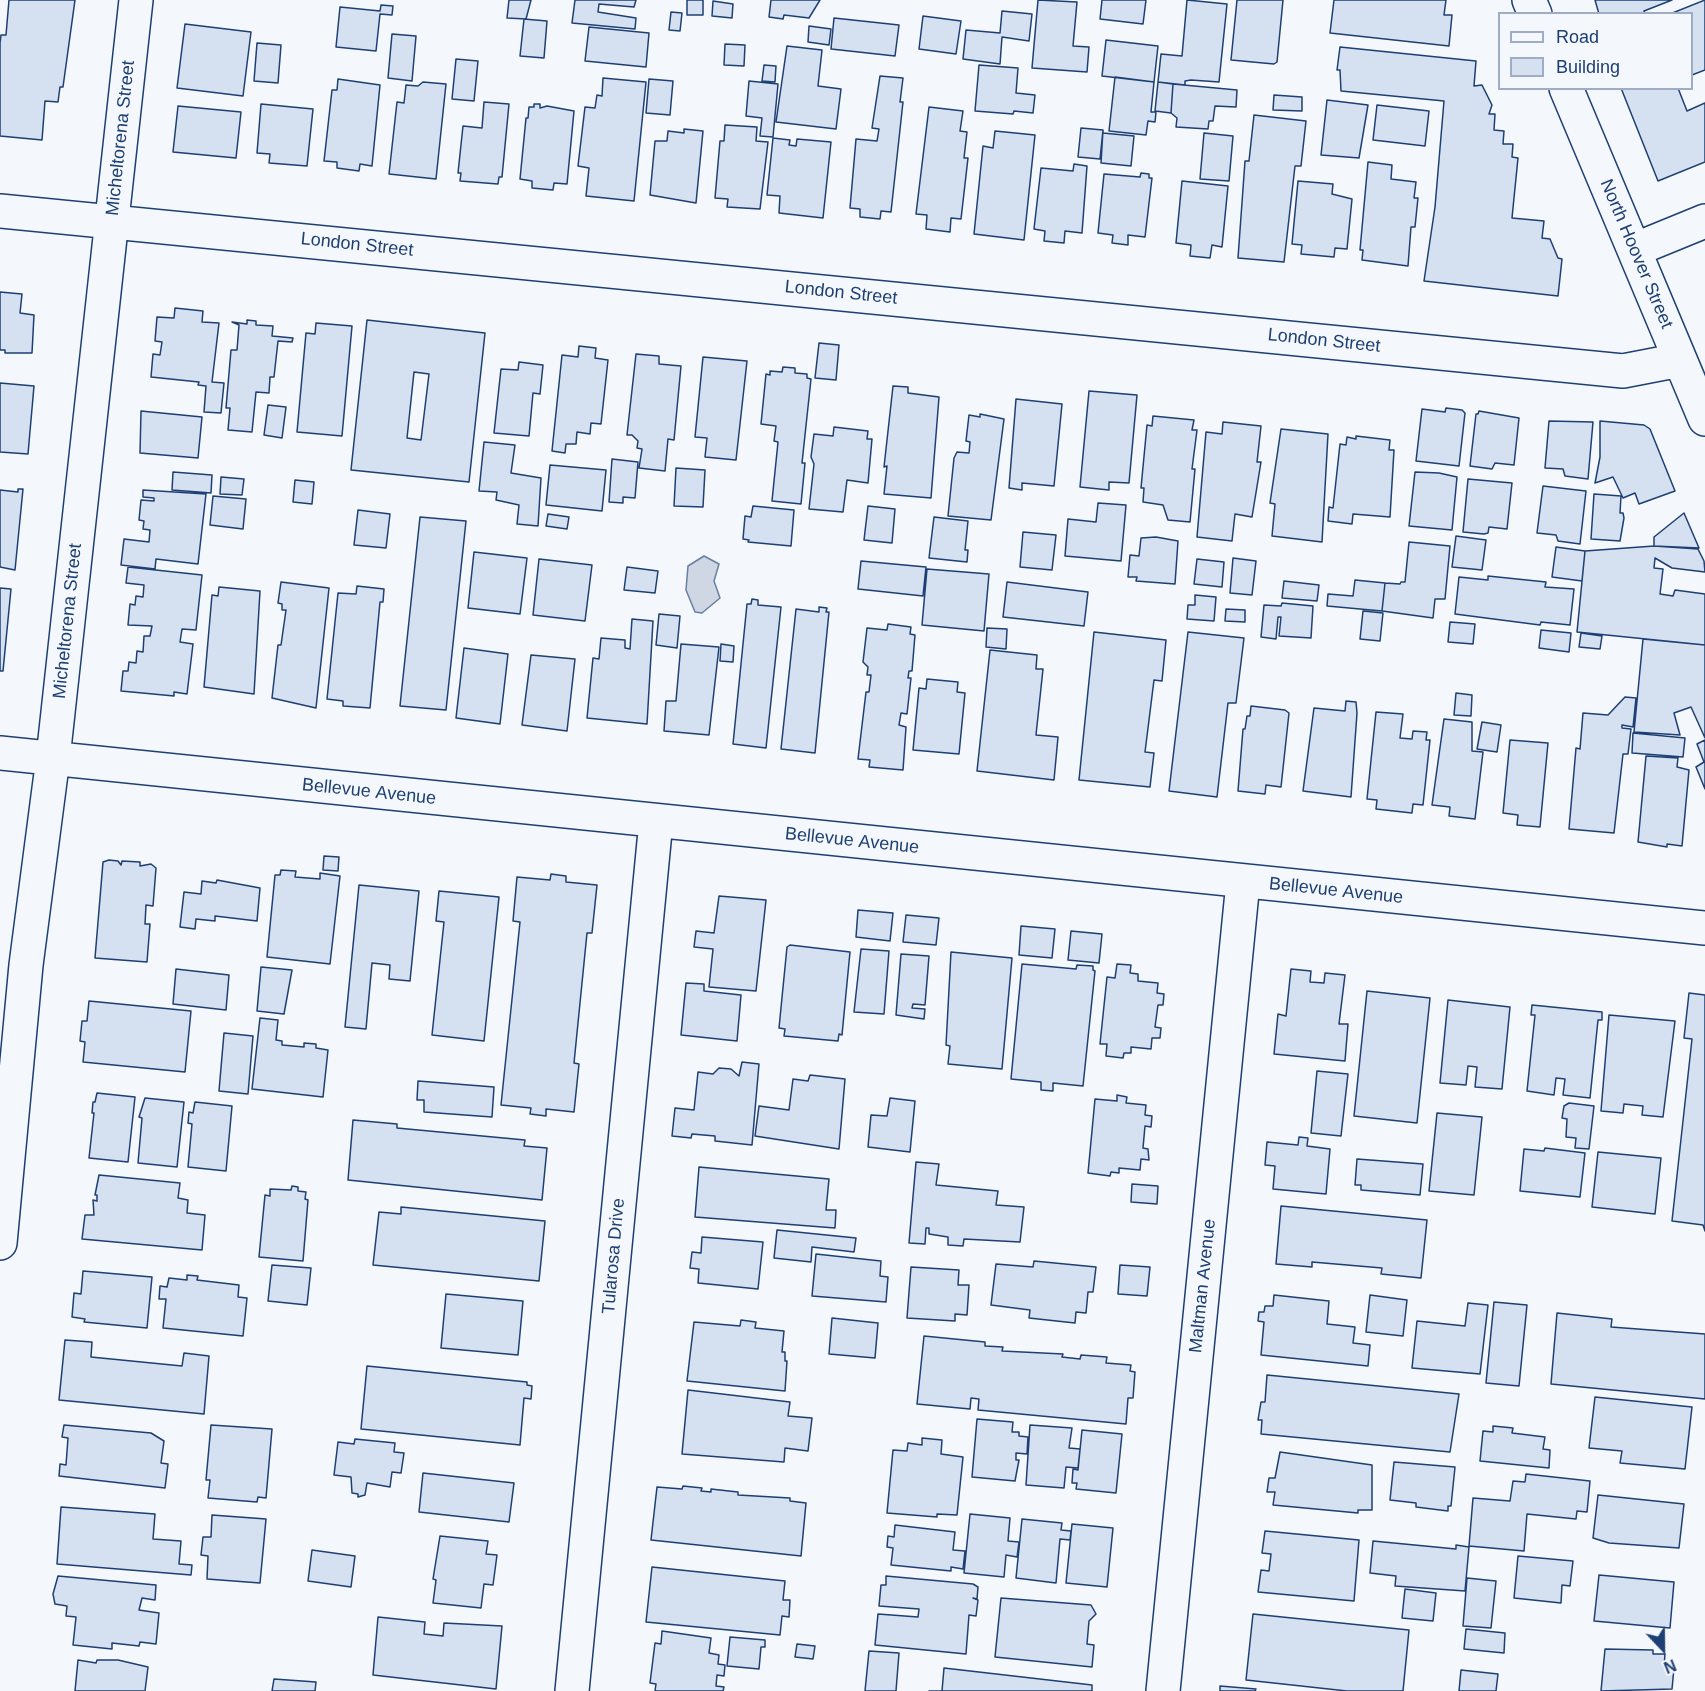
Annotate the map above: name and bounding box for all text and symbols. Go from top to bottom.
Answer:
legend [1498,12,1693,90]
text: Road [1556,27,1599,47]
text: Building [1556,57,1620,77]
street label: Micheltorena Street [102,59,140,217]
street label: North Hoover Street [1595,176,1677,332]
street label: London Street [300,228,414,262]
street label: London Street [784,276,898,310]
street label: London Street [1267,324,1381,358]
street label: Micheltorena Street [49,542,87,700]
street label: Bellevue Avenue [301,774,437,810]
street label: Bellevue Avenue [784,823,920,859]
street label: Bellevue Avenue [1268,873,1404,909]
street label: Tularosa Drive [598,1197,630,1315]
street label: Maltman Avenue [1185,1218,1221,1354]
north arrow [1633,1619,1693,1679]
text: N [1661,1656,1678,1676]

